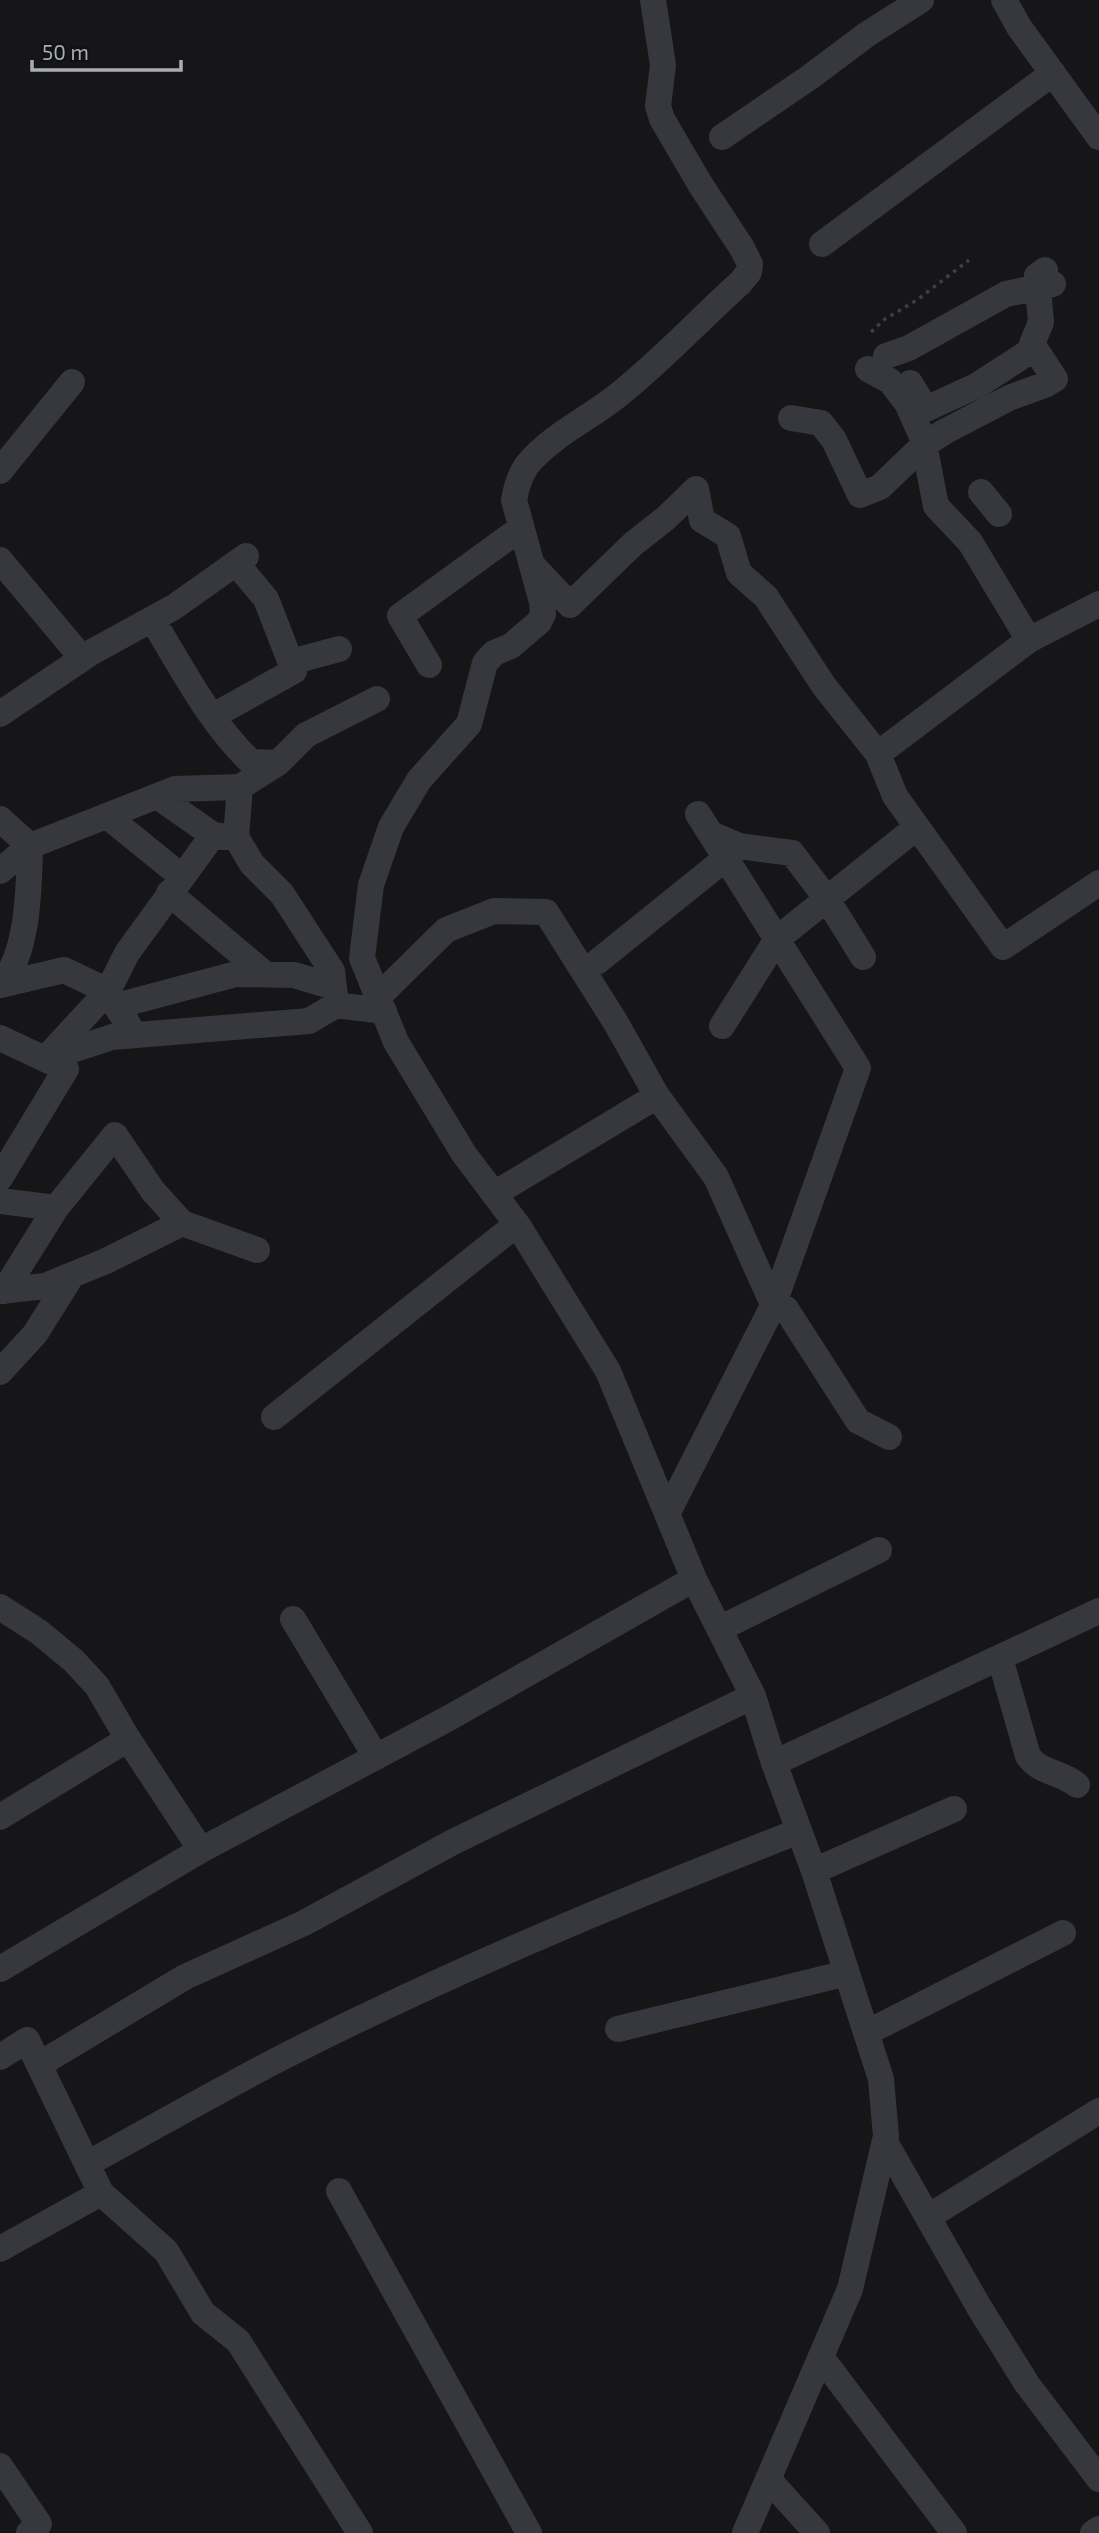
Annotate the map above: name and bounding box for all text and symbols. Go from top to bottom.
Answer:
scale bar [32,28,180,72]
text: 50 m [42,39,89,64]

